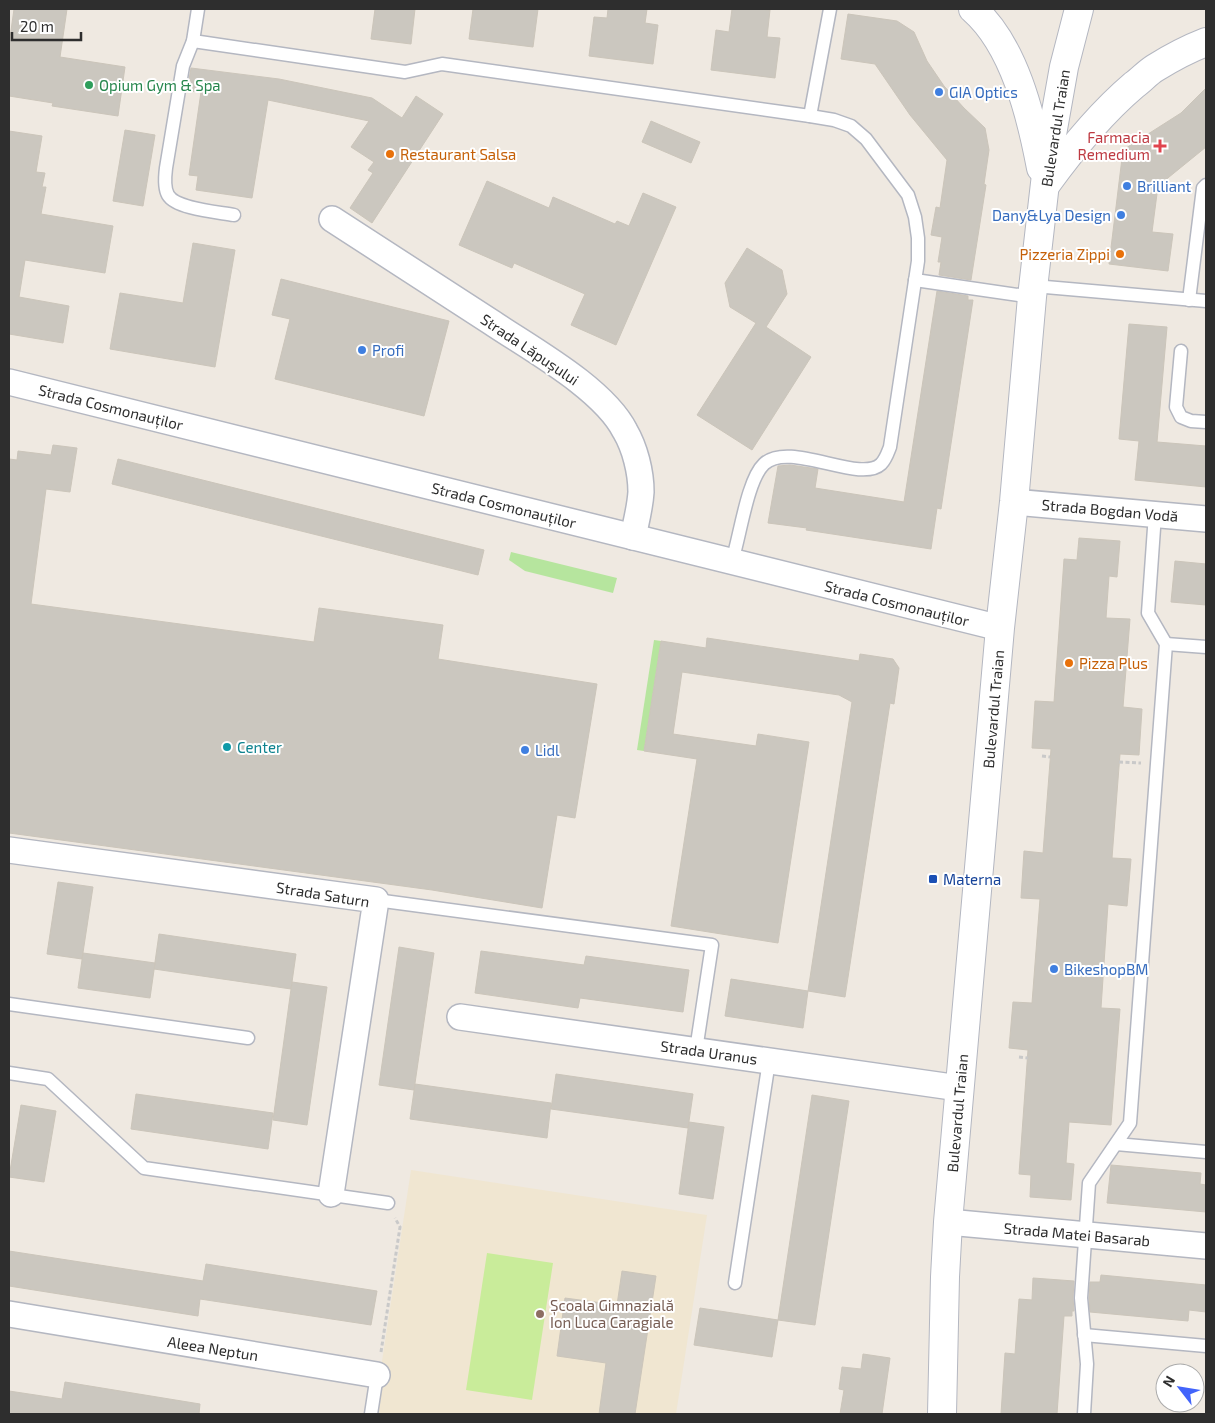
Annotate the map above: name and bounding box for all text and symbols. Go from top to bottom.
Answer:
scale bar [12,10,81,42]
text: 20 m [20,17,54,35]
street label: Bulevardul Traian [1037,68,1073,188]
place label: Opium Gym & Spa [99,76,221,94]
marker: Opium Gym & Spa [83,79,95,91]
place label: GIA Optics [949,83,1018,101]
marker: GIA Optics [933,86,945,98]
place label: Farmacia Remedium [1078,128,1150,163]
marker: Farmacia Remedium [1154,140,1166,152]
place label: Restaurant Salsa [400,145,516,163]
marker: Restaurant Salsa [384,148,396,160]
place label: Brilliant [1137,177,1192,195]
marker: Brilliant [1121,180,1133,192]
place label: Dany&Lya Design [992,206,1111,224]
marker: Dany&Lya Design [1115,209,1127,221]
place label: Pizzeria Zippi [1019,245,1110,263]
marker: Pizzeria Zippi [1114,248,1126,260]
street label: Strada Lăpușului [476,310,583,390]
place label: Profi [372,341,404,359]
marker: Profi [356,344,368,356]
street label: Strada Cosmonauților [36,380,185,436]
street label: Strada Cosmonauților [429,478,578,534]
street label: Strada Bogdan Vodă [1041,495,1179,525]
street label: Strada Cosmonauților [822,576,971,632]
street label: Bulevardul Traian [979,649,1007,769]
place label: Pizza Plus [1079,654,1148,672]
marker: Pizza Plus [1063,657,1075,669]
place label: Center [237,738,282,756]
marker: Center [221,741,233,753]
place label: Lidl [535,741,560,759]
marker: Lidl [519,744,531,756]
place label: Materna [943,870,1001,888]
marker: Materna [927,873,939,885]
street label: Strada Saturn [275,878,371,910]
place label: BikeshopBM [1064,960,1149,978]
marker: BikeshopBM [1048,963,1060,975]
street label: Strada Uranus [659,1036,759,1068]
street label: Bulevardul Traian [943,1053,971,1173]
street label: Strada Matei Basarab [1003,1219,1151,1249]
place label: Școala Gimnazială Ion Luca Caragiale [550,1296,674,1331]
marker: Școala Gimnazială Ion Luca Caragiale [534,1308,546,1320]
street label: Aleea Neptun [166,1332,260,1364]
north arrow [1155,1363,1205,1413]
text: N [1159,1372,1178,1390]

